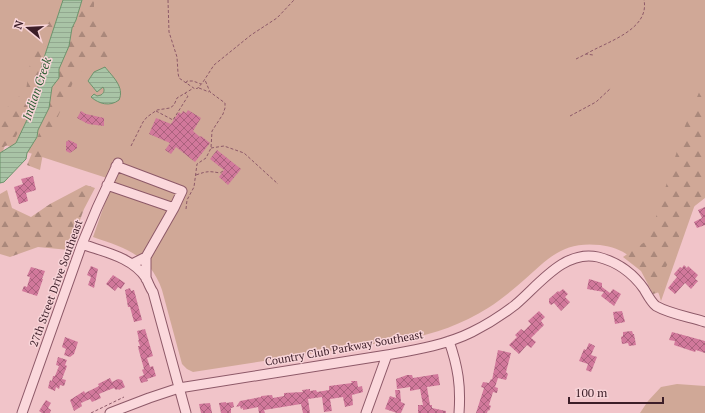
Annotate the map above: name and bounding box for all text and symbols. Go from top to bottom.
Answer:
north arrow [8,8,48,48]
text: N [11,18,27,31]
water label: Indian Creek [18,55,54,123]
street label: 27th Street Drive Southeast [26,218,86,348]
street label: Country Club Parkway Southeast [264,327,424,369]
scale bar [569,379,663,405]
text: 100 m [575,385,608,400]

